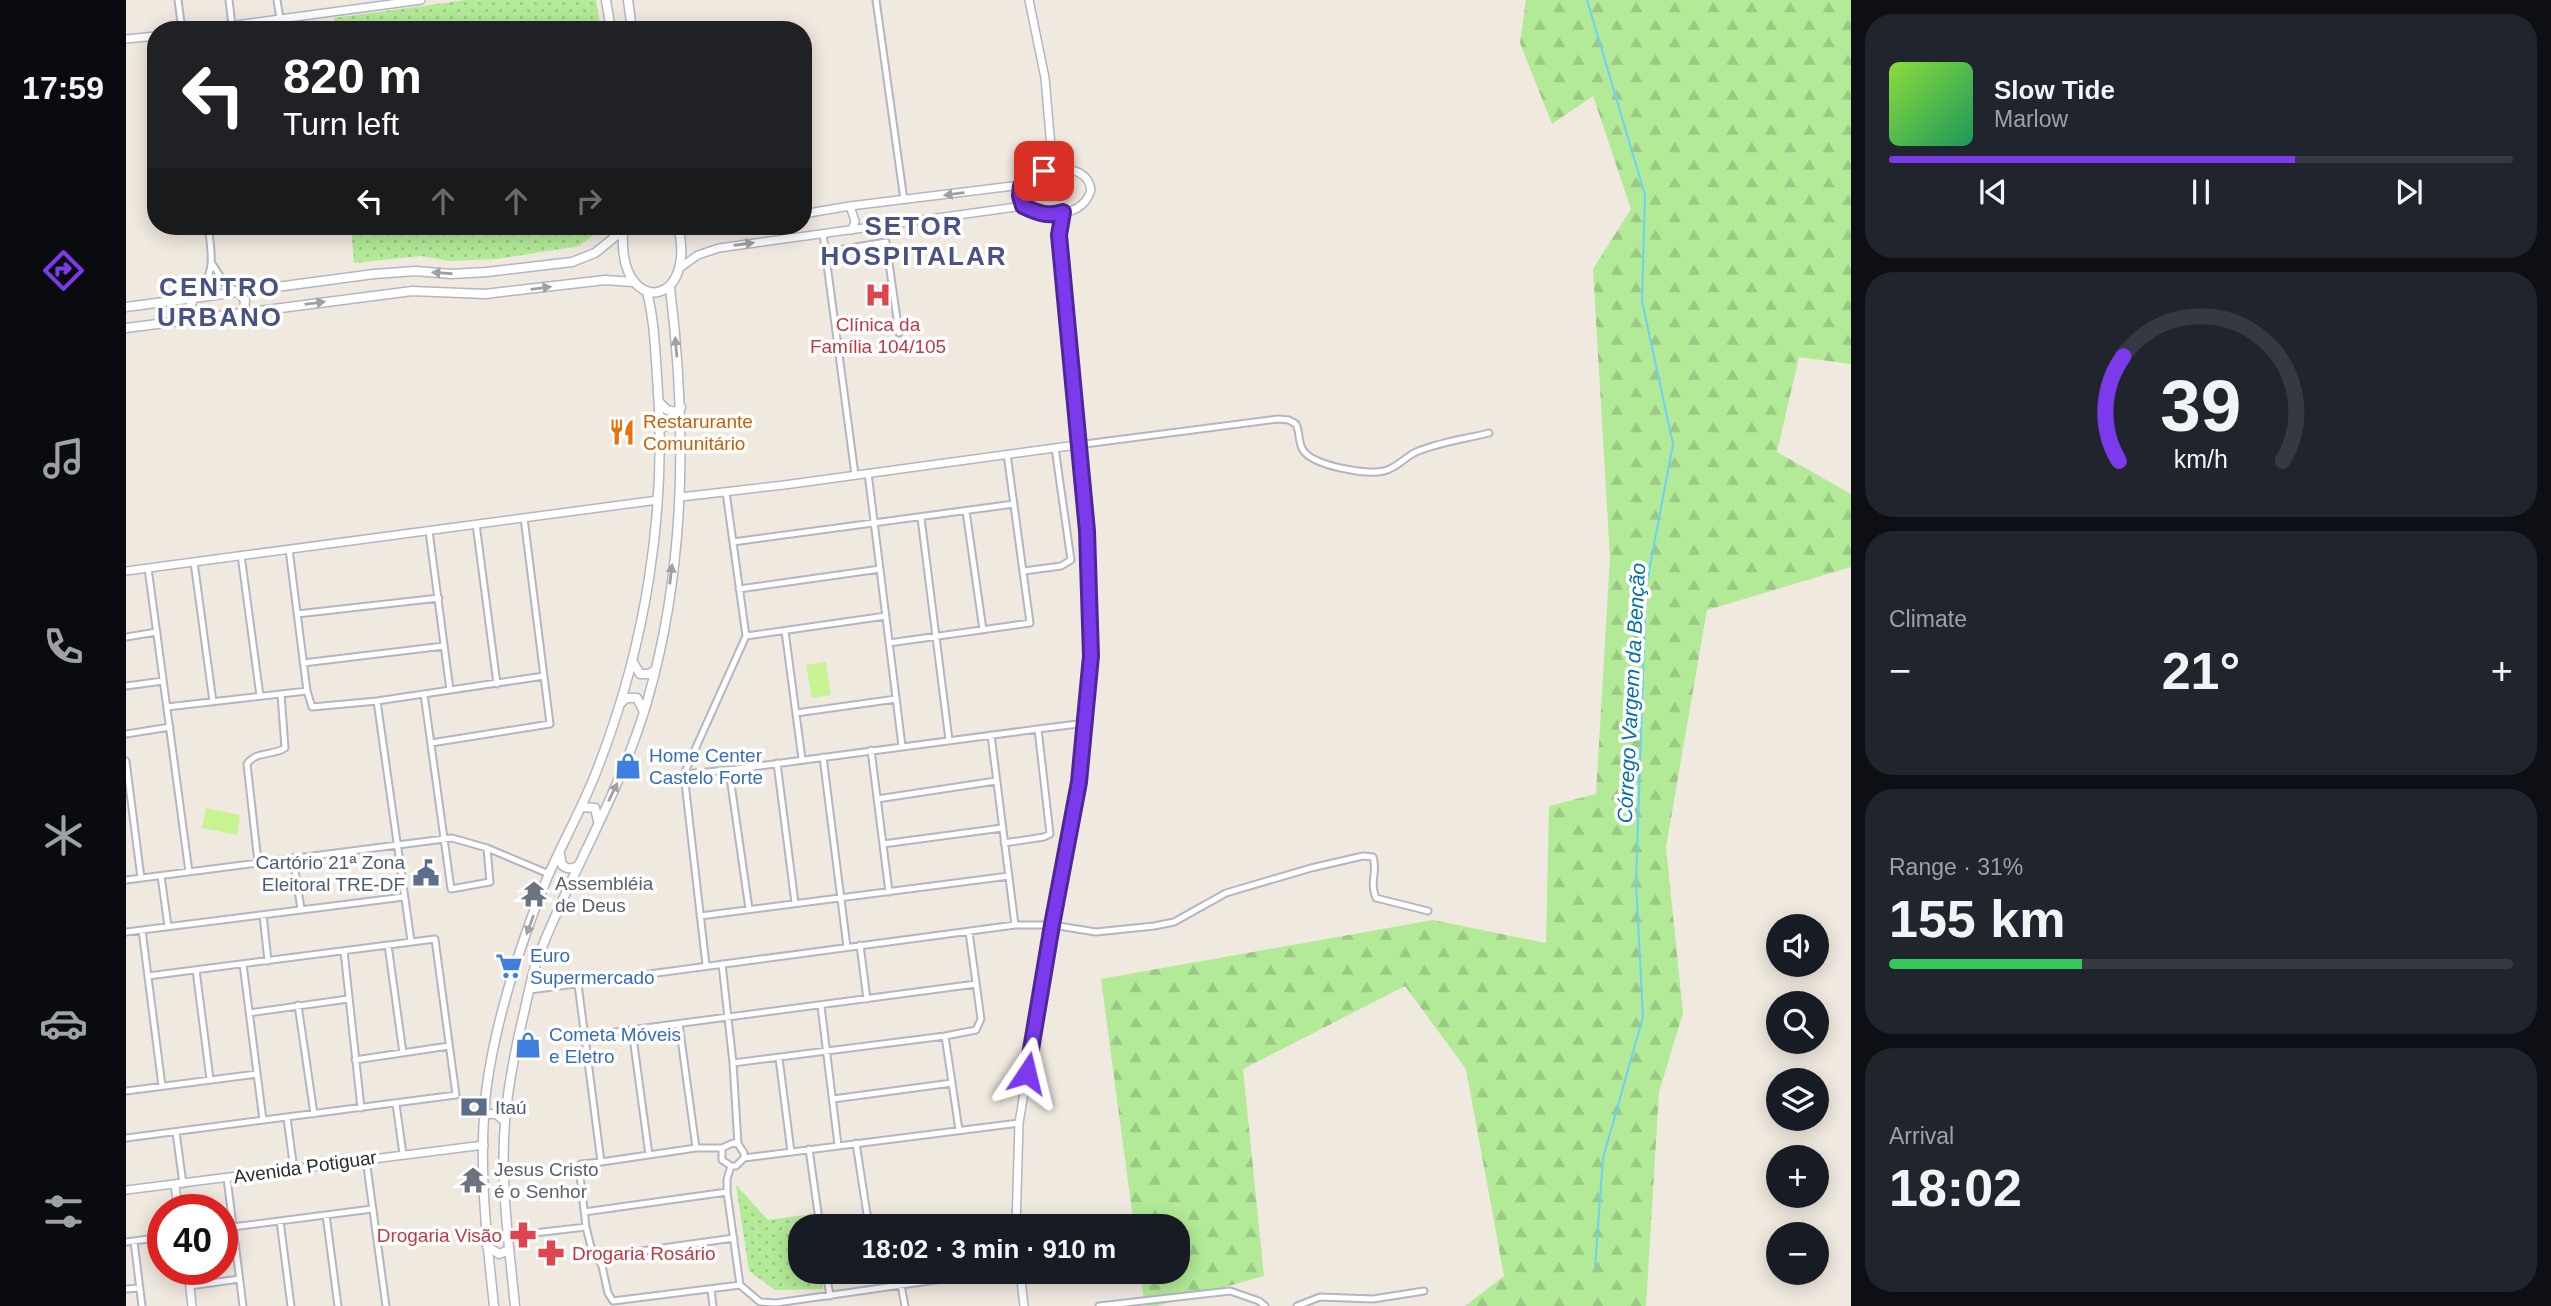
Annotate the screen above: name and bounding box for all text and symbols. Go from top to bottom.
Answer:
icon: left [168,49,259,140]
text: 820 m [283,49,422,103]
text: 17:59 [22,70,104,106]
text: Slow Tide [1994,75,2115,105]
text: Turn left [283,106,399,142]
text: Marlow [1994,106,2068,132]
pin [1014,141,1074,201]
icon: arrive [1025,152,1063,190]
icon: previous [1974,173,2012,211]
icon: pause [2182,173,2220,211]
icon: next [2390,173,2428,211]
icon: left [351,182,389,220]
icon: ahead [424,182,462,220]
icon: ahead [497,182,535,220]
icon: right [570,182,608,220]
one-way arrow [943,188,965,199]
district label: SETOR HOSPITALAR [820,211,1008,271]
one-way arrow [733,238,755,249]
icon: directions [39,246,88,295]
one-way arrow [431,267,453,278]
district label: CENTRO URBANO [157,272,283,332]
hospital icon: Clínica da Família 104/105 [863,280,893,310]
one-way arrow [531,282,553,293]
one-way arrow [304,297,326,308]
place label: Clínica da Família 104/105 [810,314,946,357]
one-way arrow [670,336,681,358]
text: 39 [2161,365,2241,446]
place label: Restarurante Comunitário [643,411,753,454]
restaurant icon: Restarurante Comunitário [607,417,637,447]
icon: music [39,434,88,483]
text: km/h [2174,444,2228,472]
water label: Córrego Vargem da Benção [1613,562,1649,824]
one-way arrow [666,563,677,585]
text: Climate [1889,606,1967,632]
icon: phone [39,622,88,671]
text: 21° [2162,642,2240,700]
text: − [1889,650,1911,692]
text: + [2491,650,2513,692]
place label: Home Center Castelo Forte [649,745,763,788]
shop icon: Home Center Castelo Forte [613,751,643,781]
one-way arrow [607,782,618,802]
icon: climate [39,811,88,860]
place label: Cartório 21ª Zona Eleitoral TRE-DF [255,852,405,895]
text: Range · 31% [1889,854,2023,880]
public building icon: Cartório 21ª Zona Eleitoral TRE-DF [411,858,441,888]
place label: Assembléia de Deus [555,873,654,916]
temple icon: Assembléia de Deus [519,879,549,909]
text: 155 km [1889,890,2065,948]
one-way arrow [524,914,535,935]
map controls [1766,914,1829,1285]
button: sound [1766,914,1829,977]
place label: Euro Supermercado [530,945,655,988]
supermarket icon: Euro Supermercado [494,951,524,981]
button: search [1766,991,1829,1054]
icon: car [39,999,88,1048]
place label: Cometa Móveis e Eletro [549,1024,681,1067]
shop icon: Cometa Móveis e Eletro [513,1030,543,1060]
position arrow [990,1036,1064,1110]
button: layers [1766,1068,1829,1131]
bank icon: Itaú [459,1092,489,1122]
place label: Itaú [495,1097,527,1118]
text: Arrival [1889,1123,1954,1149]
button: + [1766,1145,1829,1208]
street label: Avenida Potiguar [232,1146,379,1187]
place label: Jesus Cristo é o Senhor [494,1159,599,1202]
text: 18:02 [1889,1159,2022,1217]
temple icon: Jesus Cristo é o Senhor [458,1165,488,1195]
icon: filters [39,1187,88,1236]
speed limit sign: 40 [147,1194,238,1285]
pharmacy icon: Drogaria Visão [508,1220,538,1250]
button: − [1766,1222,1829,1285]
place label: Drogaria Visão [377,1225,502,1246]
text: 18:02 · 3 min · 910 m [862,1234,1116,1264]
pharmacy icon: Drogaria Rosário [536,1238,566,1268]
place label: Drogaria Rosário [572,1243,716,1264]

